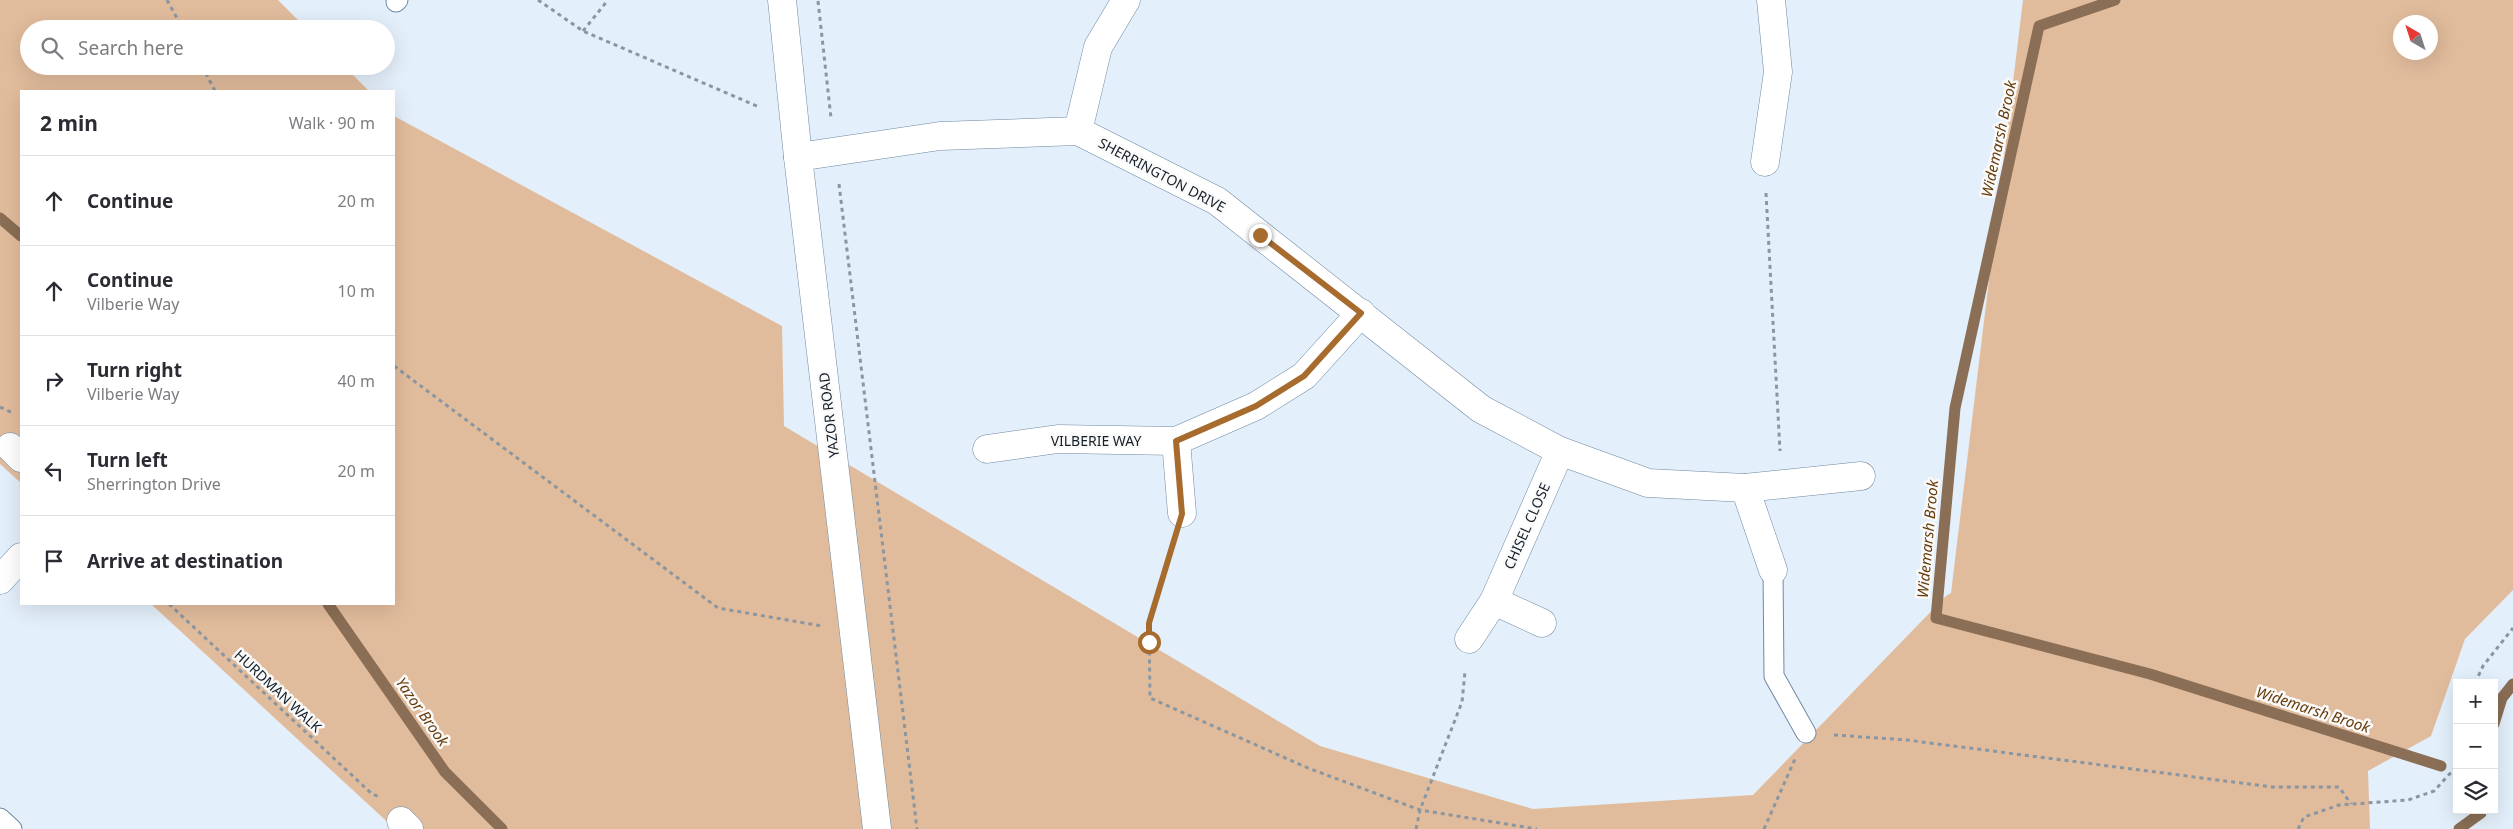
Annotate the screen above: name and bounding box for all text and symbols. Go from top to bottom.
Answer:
north arrow [2393,15,2438,60]
search box [20,20,395,75]
icon: search [38,34,66,62]
text: Search here [78,35,184,61]
water label: Widemarsh Brook [1976,78,2020,199]
text: 2 min [40,109,98,137]
text: Walk · 90 m [289,112,375,134]
street label: SHERRINGTON DRIVE [1095,133,1229,216]
icon: ahead [40,187,68,215]
text: Continue [87,188,173,214]
text: 20 m [338,190,375,212]
route end [1249,224,1272,247]
text: Continue [87,267,173,293]
icon: ahead [40,277,68,305]
text: 10 m [338,280,375,302]
text: Vilberie Way [87,293,179,315]
text: Turn right [87,357,182,383]
icon: right [40,367,68,395]
text: 40 m [338,370,375,392]
street label: YAZOR ROAD [814,371,843,459]
text: Vilberie Way [87,383,179,405]
street label: VILBERIE WAY [1051,431,1141,450]
text: Turn left [87,447,168,473]
icon: left [40,457,68,485]
text: 20 m [338,460,375,482]
text: Sherrington Drive [87,473,221,495]
water label: Widemarsh Brook [1912,478,1942,599]
street label: CHISEL CLOSE [1499,480,1554,572]
icon: arrive [40,547,68,575]
text: Arrive at destination [87,548,283,574]
route start [1138,631,1161,654]
street label: HURDMAN WALK [231,645,326,736]
water label: Yazor Brook [392,673,454,750]
map controls [2453,679,2498,814]
button: + [2453,679,2498,724]
water label: Widemarsh Brook [2254,681,2373,737]
button: − [2453,724,2498,769]
button: layers [2453,769,2498,814]

